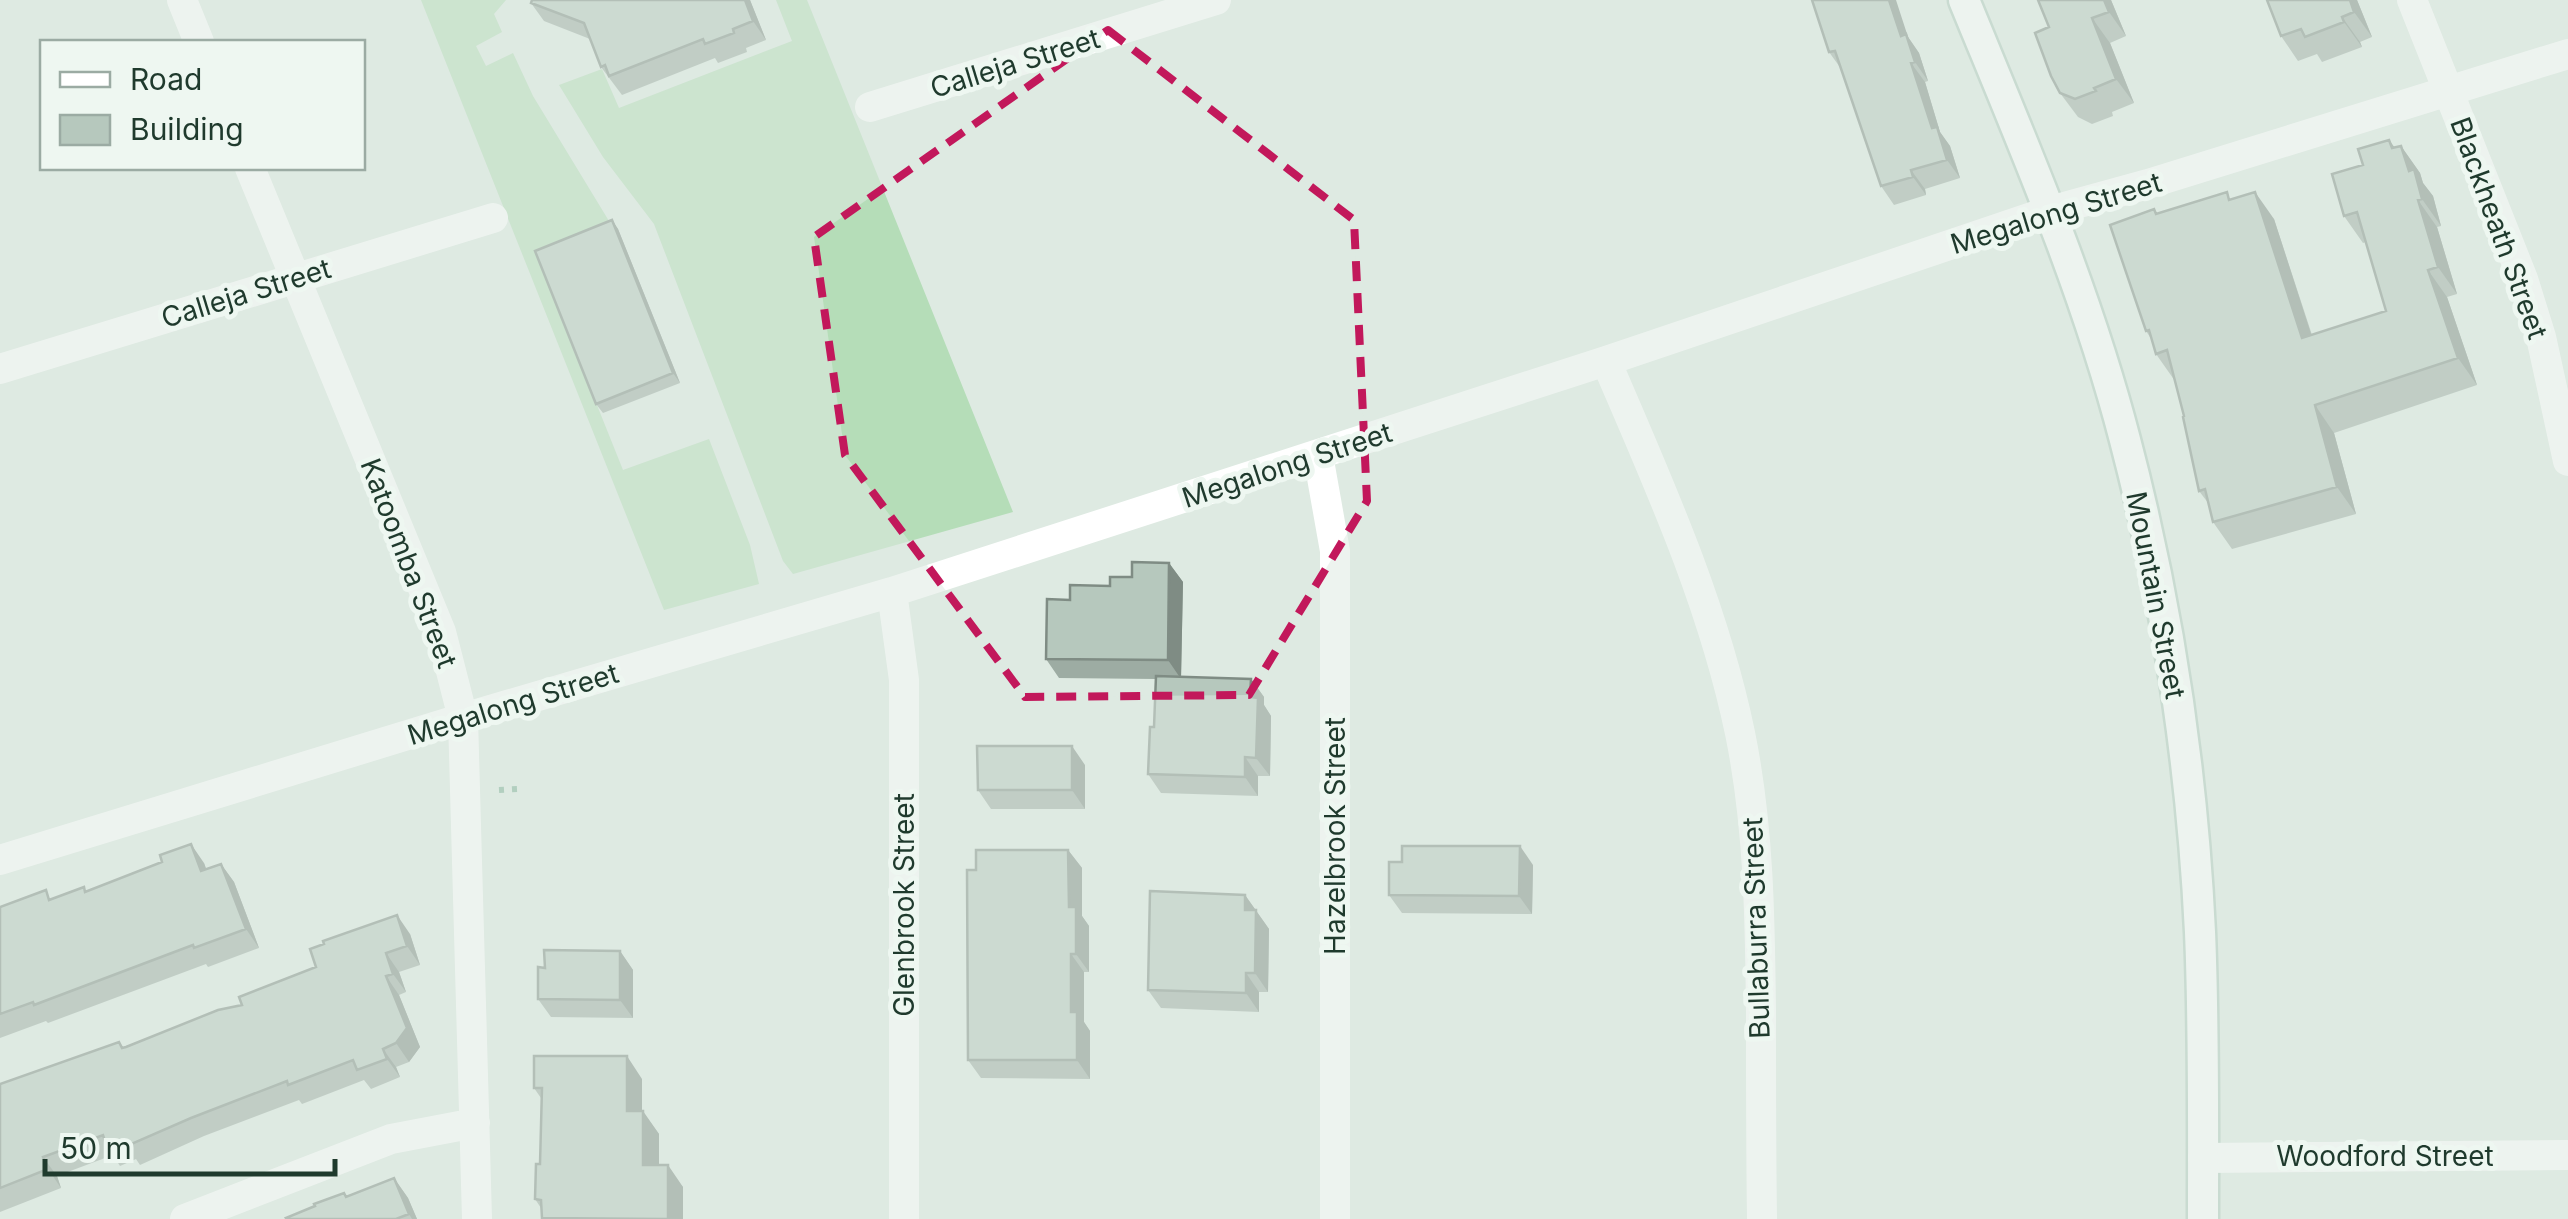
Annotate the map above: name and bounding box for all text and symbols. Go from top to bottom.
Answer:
street label: Calleja Street [926,21,1104,105]
legend [40,40,365,170]
text: Road [130,61,202,97]
text: Building [130,111,244,147]
street label: Blackheath Street [2443,112,2555,344]
street label: Megalong Street [1946,165,2166,261]
street label: Calleja Street [157,251,335,335]
street label: Megalong Street [1178,415,1396,515]
street label: Katoomba Street [353,453,465,673]
street label: Mountain Street [2119,488,2193,702]
street label: Megalong Street [403,656,623,752]
street label: Hazelbrook Street [1318,717,1352,955]
street label: Glenbrook Street [887,793,921,1017]
street label: Bullaburra Street [1735,816,1777,1040]
scale bar [45,1114,335,1176]
text: 50 m [60,1130,132,1166]
street label: Woodford Street [2276,1139,2494,1173]

